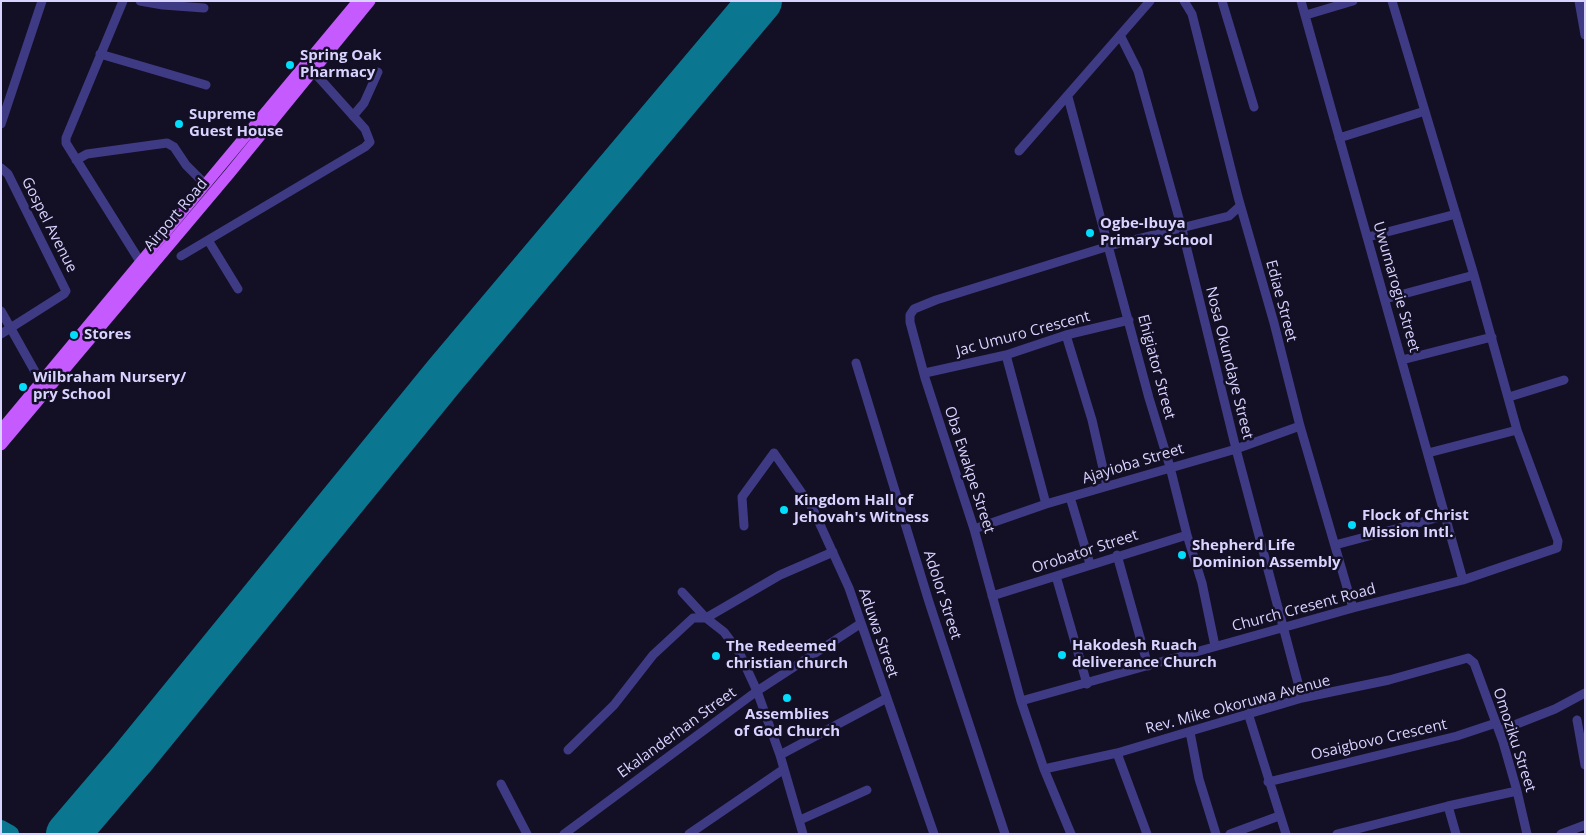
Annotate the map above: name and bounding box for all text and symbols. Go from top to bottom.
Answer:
place label: Spring Oak Pharmacy [300,47,382,82]
marker: Spring Oak Pharmacy [284,59,296,71]
place label: Supreme Guest House [189,106,283,141]
marker: Supreme Guest House [173,118,185,130]
street label: Gospel Avenue [17,174,81,276]
street label: Airport Road [141,175,211,255]
place label: Ogbe-Ibuya Primary School [1100,215,1213,250]
street label: Uwumarogie Street [1369,220,1423,354]
marker: Ogbe-Ibuya Primary School [1084,227,1096,239]
street label: Ediae Street [1261,258,1301,344]
street label: Nosa Okundaye Street [1201,285,1257,441]
street label: Jac Umuro Crescent [954,307,1092,361]
street label: Ehigiator Street [1133,313,1179,421]
place label: Stores [84,326,131,344]
marker: Stores [68,329,80,341]
place label: Wilbraham Nursery/ pry School [33,369,186,404]
marker: Wilbraham Nursery/ pry School [17,381,29,393]
street label: Oba Ewakpe Street [940,404,998,536]
street label: Ajayioba Street [1080,440,1186,488]
place label: Kingdom Hall of Jehovah's Witness [794,492,929,527]
marker: Kingdom Hall of Jehovah's Witness [778,504,790,516]
place label: Flock of Christ Mission Intl. [1362,507,1469,542]
marker: Flock of Christ Mission Intl. [1346,519,1358,531]
street label: Orobator Street [1030,526,1140,578]
place label: Shepherd Life Dominion Assembly [1192,537,1341,572]
street label: Adolor Street [919,548,965,642]
marker: Shepherd Life Dominion Assembly [1176,549,1188,561]
street label: Church Cresent Road [1230,580,1378,636]
street label: Aduwa Street [854,586,902,680]
place label: Hakodesh Ruach deliverance Church [1072,637,1217,672]
place label: The Redeemed christian church [726,638,848,673]
marker: Hakodesh Ruach deliverance Church [1056,649,1068,661]
marker: The Redeemed christian church [710,650,722,662]
street label: Rev. Mike Okoruwa Avenue [1144,672,1332,738]
street label: Ekalanderhan Street [614,684,740,782]
street label: Omoziku Street [1489,686,1539,794]
marker: Assemblies of God Church [781,692,793,704]
place label: Assemblies of God Church [734,706,840,741]
street label: Osaigbovo Crescent [1309,716,1449,764]

